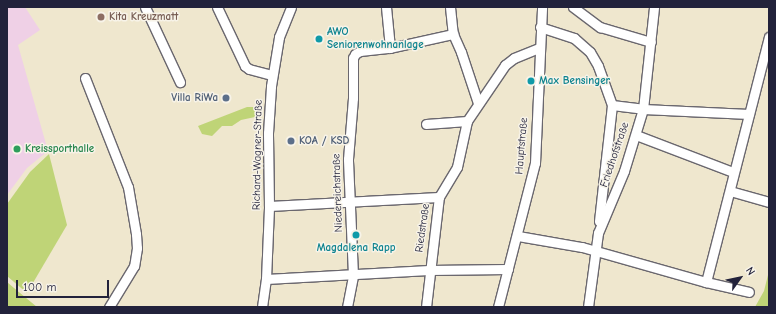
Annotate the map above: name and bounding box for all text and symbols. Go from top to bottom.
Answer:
place label: Kita Kreuzmatt [109,10,178,24]
marker: Kita Kreuzmatt [96,12,106,22]
place label: AWO Seniorenwohnanlage [327,26,424,52]
marker: AWO Seniorenwohnanlage [314,34,324,44]
place label: Max Bensinger [539,74,610,88]
marker: Max Bensinger [526,76,536,86]
place label: Villa RiWa [171,91,218,105]
marker: Villa RiWa [221,93,231,103]
street label: Richard-Wagner-Straße [250,100,266,210]
street label: Hauptstraße [513,117,531,175]
street label: Friedhofstraße [598,121,632,189]
place label: KOA / KSD [299,134,349,148]
marker: KOA / KSD [286,136,296,146]
place label: Kreissporthalle [25,142,94,156]
marker: Kreissporthalle [12,144,22,154]
street label: Niedereichstraße [330,153,346,233]
street label: Riedstraße [413,203,433,253]
marker: Magdalena Rapp [351,230,361,240]
place label: Magdalena Rapp [317,241,395,255]
north arrow [720,258,760,298]
text: N [743,265,758,278]
scale bar [18,272,111,298]
text: 100 m [23,280,56,294]

